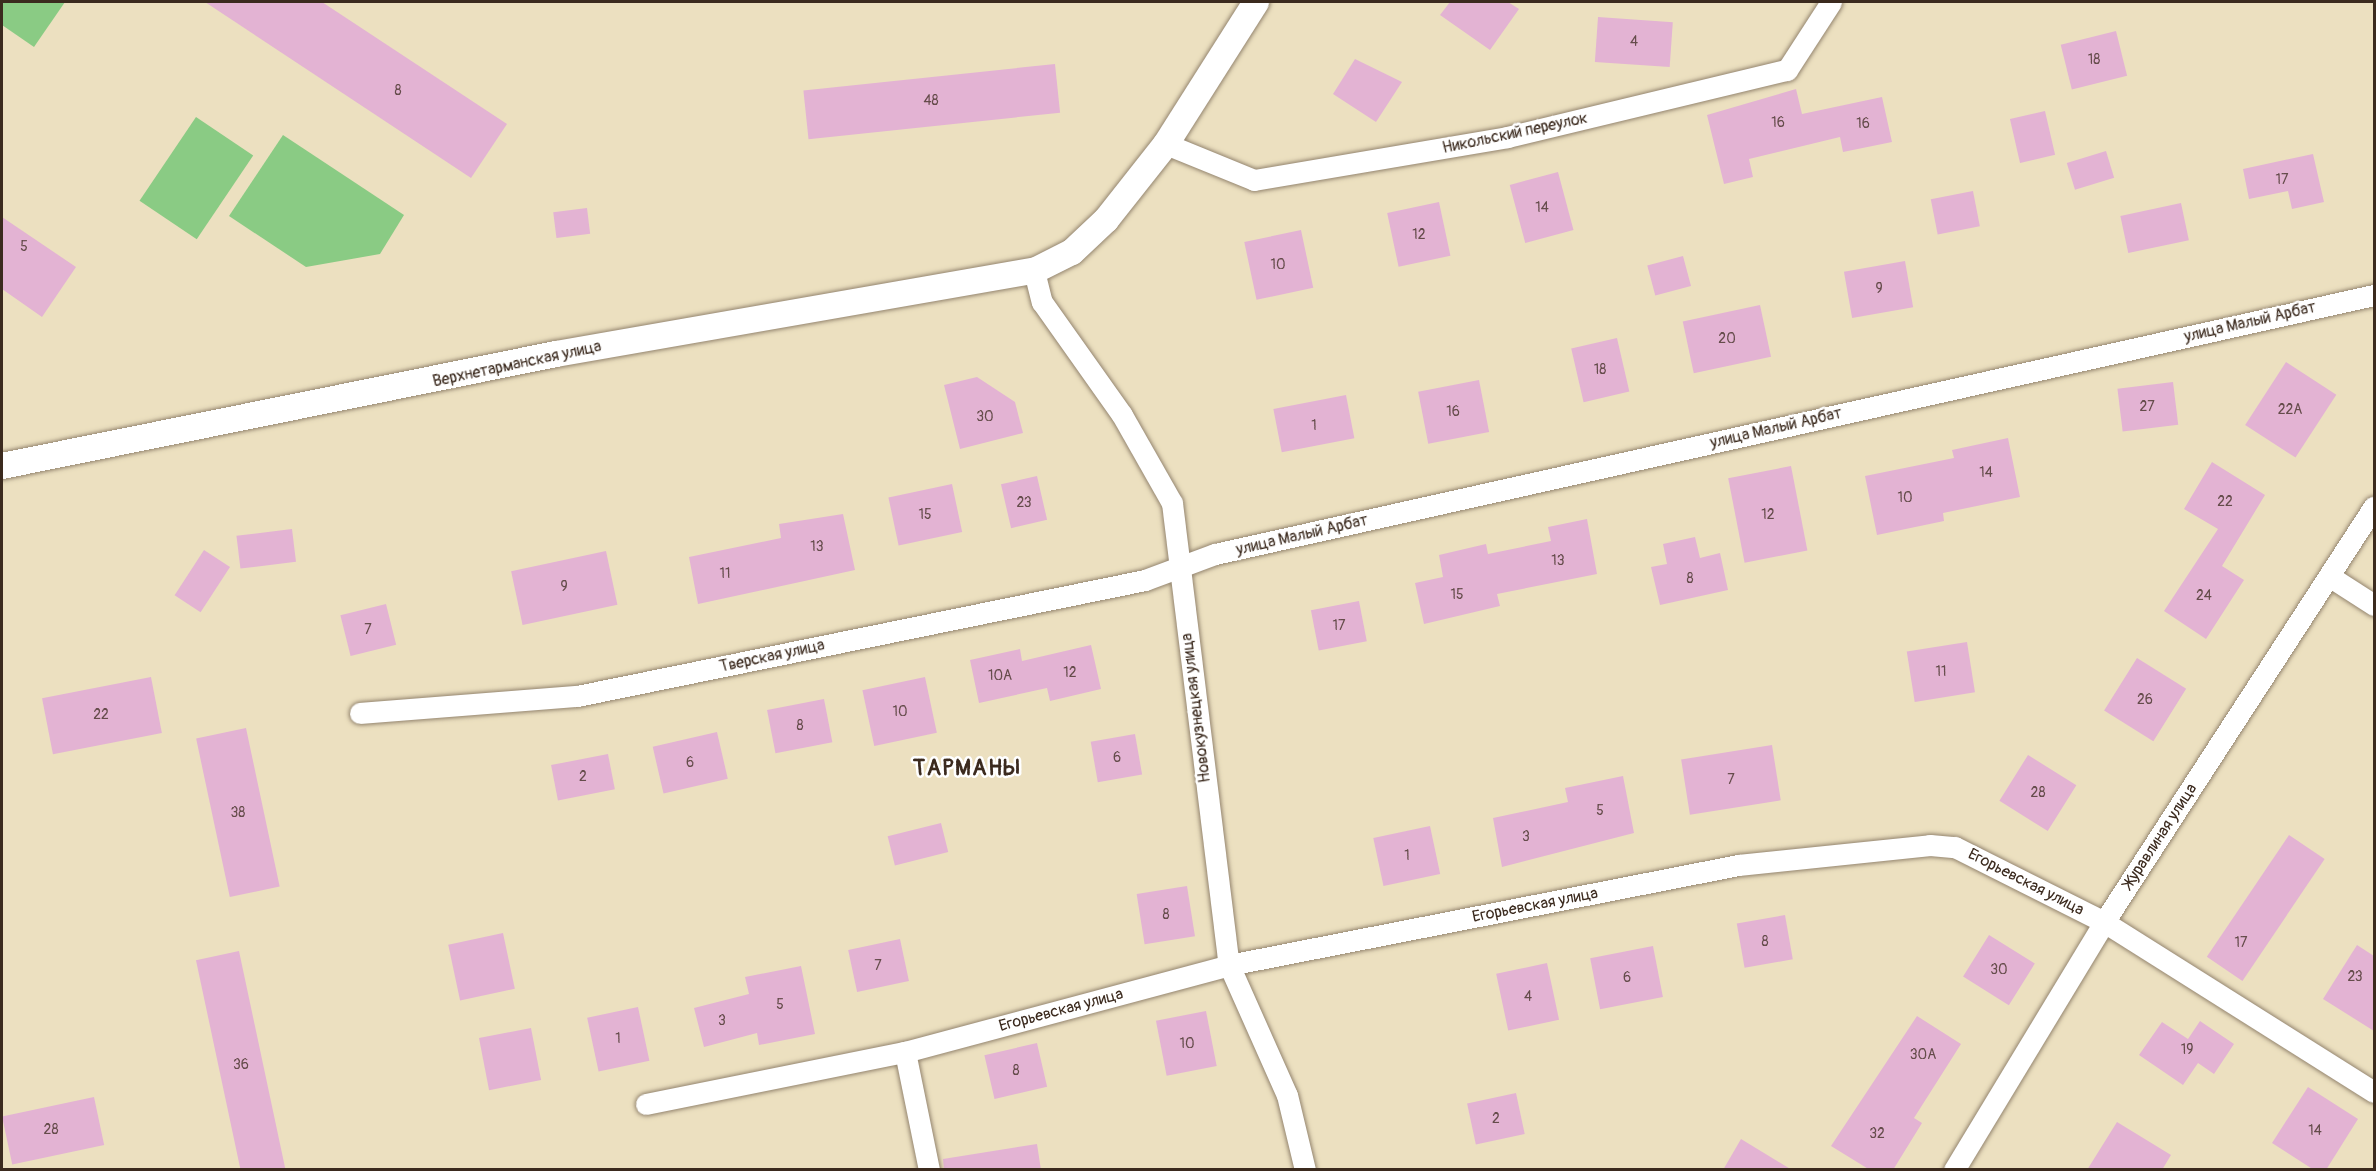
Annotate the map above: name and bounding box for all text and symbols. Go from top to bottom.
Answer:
house number: 4 [1630,34,1638,50]
house number: 18 [2088,52,2100,68]
house number: 8 [394,83,402,99]
house number: 48 [923,93,939,109]
street label: Никольский переулок [1441,108,1589,158]
house number: 16 [1771,115,1785,131]
house number: 16 [1856,116,1870,132]
house number: 17 [2276,172,2288,188]
house number: 14 [1535,200,1549,216]
house number: 12 [1412,227,1426,243]
house number: 5 [20,239,28,255]
house number: 10 [1270,257,1286,273]
house number: 9 [1875,281,1883,297]
street label: улица Малый Арбат [2182,297,2318,347]
house number: 20 [1718,331,1736,347]
street label: Верхнетарманская улица [431,337,603,391]
house number: 18 [1594,362,1606,378]
house number: 27 [2139,399,2155,415]
house number: 22А [2278,402,2302,418]
street label: улица Малый Арбат [1708,403,1844,453]
house number: 16 [1446,404,1460,420]
house number: 30 [976,409,994,425]
house number: 1 [1311,418,1317,434]
house number: 14 [1979,465,1993,481]
house number: 10 [1897,490,1913,506]
house number: 22 [2217,494,2233,510]
house number: 23 [1016,495,1032,511]
house number: 15 [918,507,932,523]
house number: 12 [1761,507,1775,523]
street label: улица Малый Арбат [1234,510,1370,560]
house number: 13 [810,539,824,555]
house number: 13 [1551,553,1565,569]
house number: 11 [720,566,730,582]
house number: 8 [1686,571,1694,587]
house number: 9 [560,579,568,595]
house number: 15 [1450,587,1464,603]
house number: 24 [2196,588,2212,604]
house number: 17 [1333,618,1345,634]
house number: 7 [364,622,372,638]
street label: Новокузнецкая улица [1177,632,1215,784]
street label: Тверская улица [718,636,826,676]
house number: 11 [1936,664,1946,680]
house number: 12 [1063,665,1077,681]
house number: 10А [988,668,1012,684]
house number: 26 [2137,692,2153,708]
house number: 10 [892,704,908,720]
house number: 22 [93,707,109,723]
house number: 8 [796,718,804,734]
house number: 6 [1113,750,1121,766]
house number: 6 [686,755,694,771]
district label: ТАРМАНЫ [913,756,1021,782]
house number: 2 [579,769,587,785]
house number: 7 [1727,772,1735,788]
street label: Журавлиная улица [2119,780,2201,892]
house number: 28 [2031,785,2045,801]
house number: 5 [1596,803,1604,819]
house number: 38 [231,805,245,821]
house number: 3 [1522,829,1530,845]
street label: Егорьевская улица [1965,844,2087,920]
house number: 1 [1404,848,1410,864]
street label: Егорьевская улица [1470,883,1600,927]
house number: 8 [1162,907,1170,923]
house number: 8 [1761,934,1769,950]
house number: 17 [2235,935,2247,951]
house number: 7 [874,958,882,974]
house number: 30 [1990,962,2008,978]
house number: 23 [2347,969,2363,985]
house number: 6 [1623,970,1631,986]
street label: Егорьевская улица [997,984,1125,1036]
house number: 4 [1524,989,1532,1005]
house number: 5 [776,997,784,1013]
house number: 3 [718,1013,726,1029]
house number: 1 [615,1031,621,1047]
house number: 10 [1179,1036,1195,1052]
house number: 19 [2181,1042,2193,1058]
house number: 30А [1910,1047,1936,1063]
house number: 36 [233,1057,249,1073]
house number: 8 [1012,1063,1020,1079]
house number: 2 [1492,1111,1500,1127]
house number: 28 [44,1122,58,1138]
house number: 14 [2308,1123,2322,1139]
house number: 32 [1869,1126,1885,1142]

